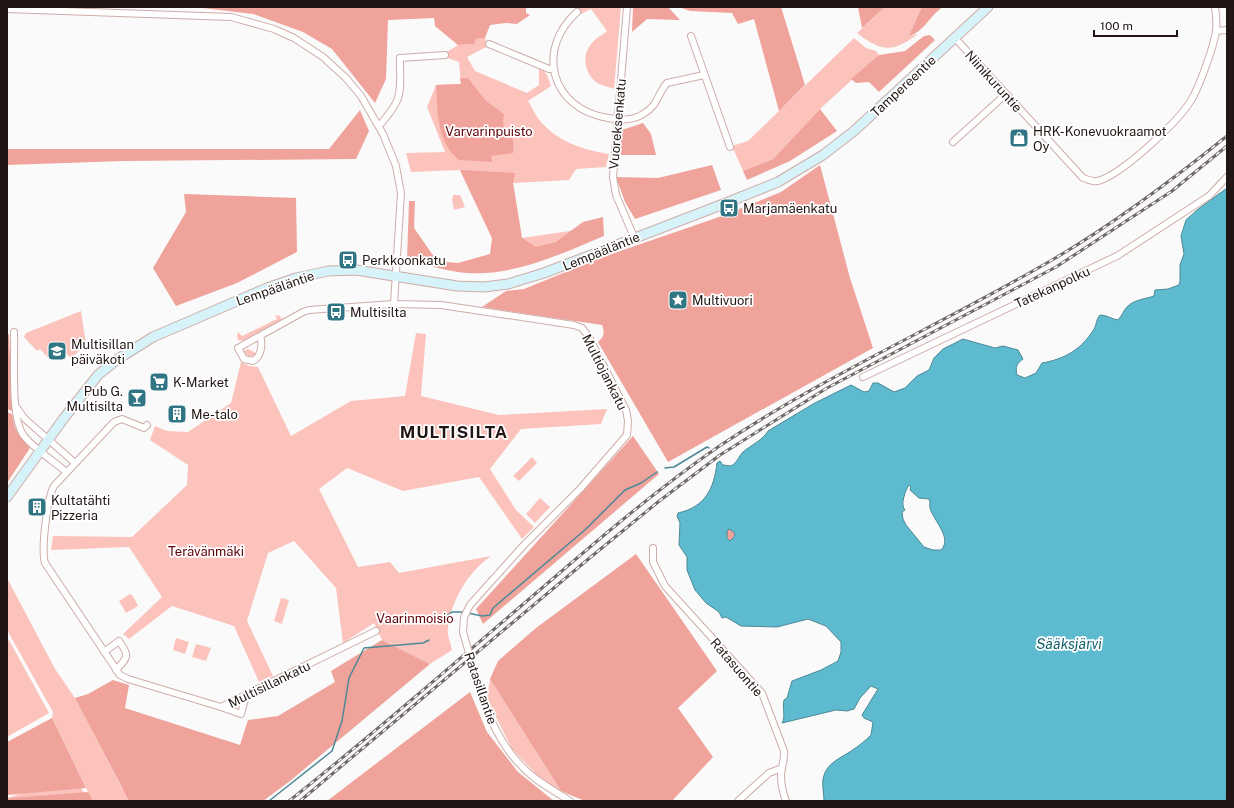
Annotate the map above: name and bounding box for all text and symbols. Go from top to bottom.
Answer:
scale bar [1094,12,1177,38]
text: 100 m [1100,19,1133,33]
street label: Niinikuruntie [962,47,1025,115]
street label: Tampereentie [868,53,939,120]
street label: Vuoreksenkatu [606,78,629,170]
park label: Varvarinpuisto [445,124,533,139]
place label: HRK-Konevuokraamot Oy [1033,124,1167,154]
shop icon: HRK-Konevuokraamot Oy [1008,127,1030,149]
bus stop icon: Marjamäenkatu [718,197,740,219]
place label: Marjamäenkatu [743,201,837,216]
street label: Lempääläntie [560,229,642,274]
bus stop icon: Perkkoonkatu [337,249,359,271]
place label: Perkkoonkatu [362,253,446,268]
street label: Tatekanpolku [1012,263,1092,311]
street label: Lempääläntie [234,268,316,309]
place icon: Multivuori [667,289,689,311]
place label: Multivuori [692,293,753,308]
bus stop icon: Multisilta [325,301,347,323]
place label: Multisilta [350,305,406,320]
street label: Multiojankatu [579,332,630,413]
place label: Multisillan päiväkoti [71,337,134,367]
school or university icon: Multisillan päiväkoti [46,340,68,362]
supermarket icon: K-Market [148,371,170,393]
place label: K-Market [173,375,229,390]
place label: Pub G. Multisilta [67,384,123,414]
bar icon: Pub G. Multisilta [126,387,148,409]
building icon: Me-talo [166,403,188,425]
place label: Me-talo [191,407,238,422]
district label: MULTISILTA [400,422,508,442]
place label: Kultatähti Pizzeria [51,493,110,523]
building icon: Kultatähti Pizzeria [26,496,48,518]
park label: Terävänmäki [168,544,244,559]
park label: Vaarinmoisio [376,611,454,626]
street label: Ratasuontie [707,635,766,699]
water label: Sääksjärvi [1036,636,1102,652]
street label: Ratasillantie [461,650,500,726]
street label: Multisillankatu [226,658,313,711]

